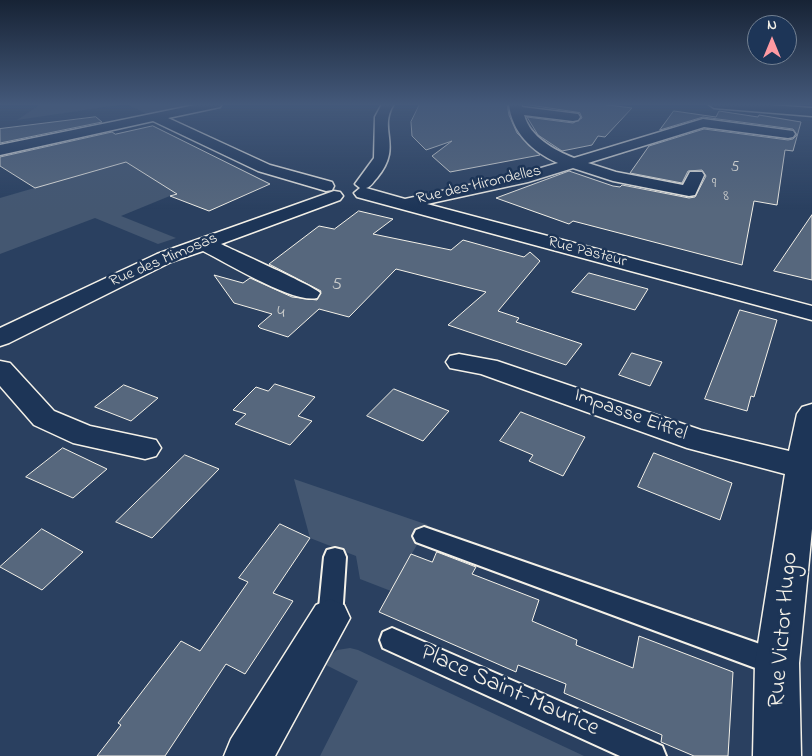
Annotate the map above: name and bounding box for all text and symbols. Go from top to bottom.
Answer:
north arrow [747,15,797,65]
text: N [767,15,777,36]
house number: 5 [731,160,739,178]
street label: Rue des Hirondelles [415,162,543,210]
house number: 9 [712,176,716,194]
house number: 8 [723,189,729,207]
street label: Rue des Mimosas [107,230,221,292]
street label: Rue Pasteur [545,233,629,273]
house number: 5 [332,275,342,297]
house number: 4 [277,303,285,325]
street label: Impasse Eiffel [570,384,690,448]
street label: Rue Victor Hugo [764,551,806,709]
street label: Place Saint-Maurice [415,640,603,744]

